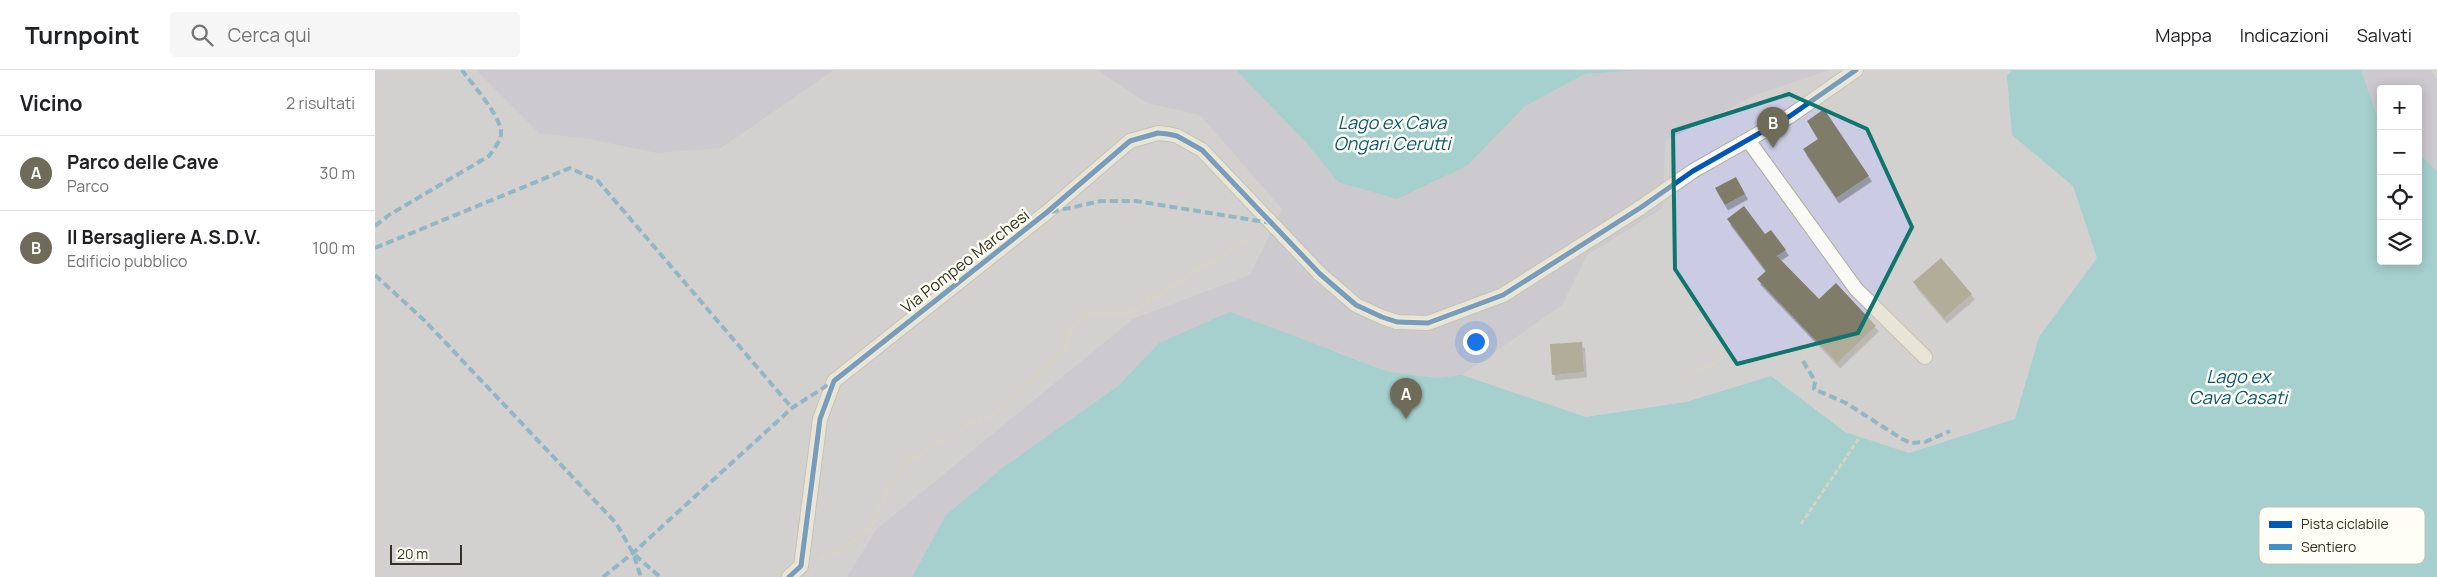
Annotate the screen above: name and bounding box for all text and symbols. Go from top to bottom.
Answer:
search box [170,12,520,57]
text: Turnpoint [25,18,140,51]
icon: search [188,21,216,49]
text: Cerca qui [228,22,311,48]
text: Mappa [2155,23,2212,47]
text: Indicazioni [2240,23,2329,47]
text: Salvati [2357,23,2412,47]
map controls [2377,85,2422,265]
button: + [2377,85,2422,130]
text: Vicino [20,89,83,117]
text: 2 risultati [286,92,355,114]
pin: B [1757,107,1789,148]
water label: Lago ex Cava Ongari Cerutti [1334,110,1453,155]
button: − [2377,130,2422,175]
text: Parco delle Cave [67,149,219,175]
text: A [31,162,41,184]
text: 30 m [320,162,355,184]
text: Parco [67,175,109,197]
button: locate [2377,175,2422,220]
street label: Via Pompeo Marchesi [896,204,1034,318]
button: layers [2377,220,2422,265]
text: Il Bersagliere A.S.D.V. [67,224,261,250]
text: B [31,237,41,259]
text: 100 m [312,237,355,259]
text: Edificio pubblico [67,250,187,272]
your location [1463,329,1489,355]
water label: Lago ex Cava Casati [2189,364,2290,409]
pin: A [1390,378,1422,419]
legend [2259,507,2425,564]
text: Pista ciclabile [2301,514,2389,533]
text: Sentiero [2301,537,2356,556]
scale bar [390,542,463,565]
text: 20 m [397,544,428,563]

